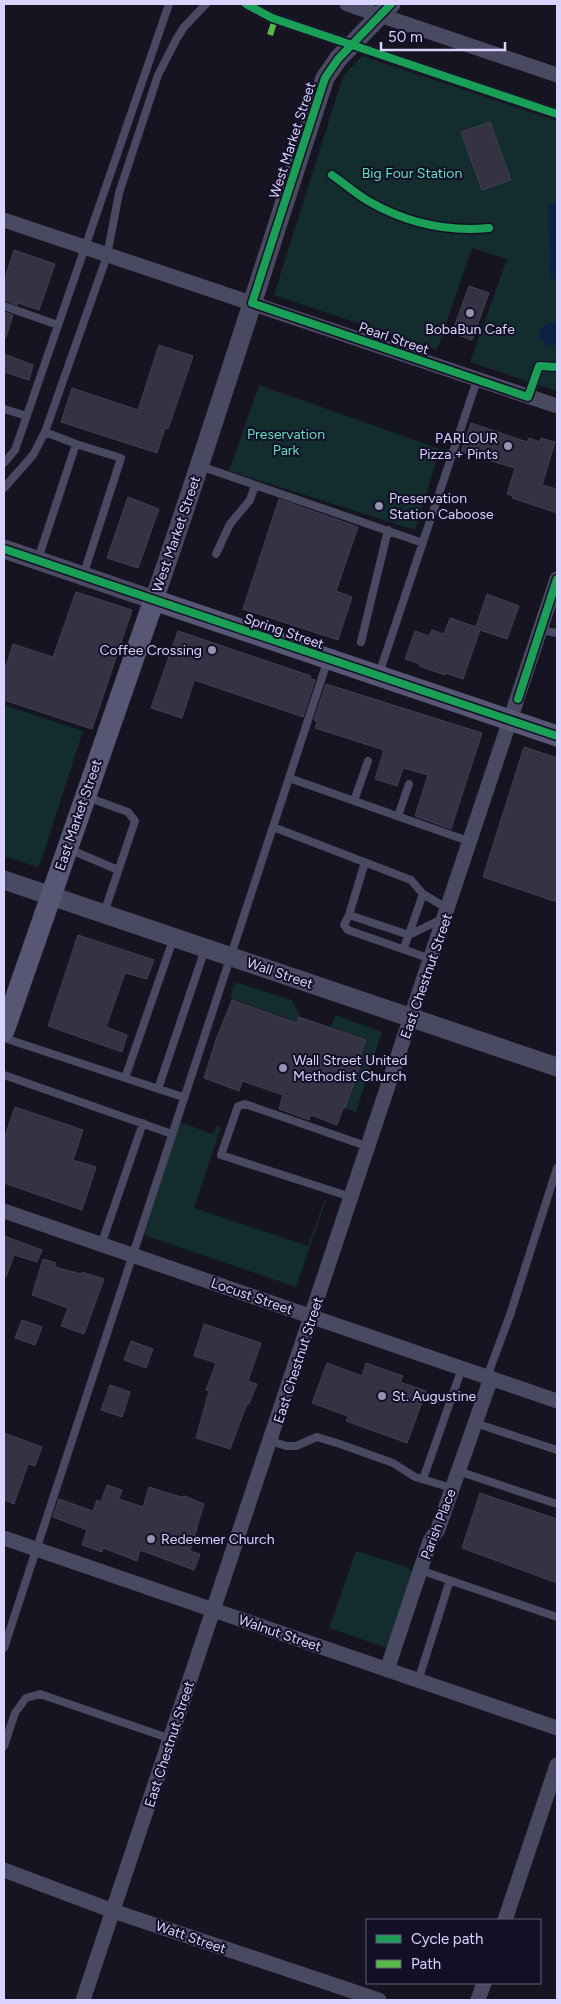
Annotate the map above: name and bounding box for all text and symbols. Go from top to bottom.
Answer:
scale bar [381,20,505,52]
text: 50 m [388,28,423,46]
street label: West Market Street [266,80,319,201]
park label: Big Four Station [362,165,462,182]
marker: BobaBun Cafe [464,307,476,319]
street label: Pearl Street [356,319,431,358]
place label: BobaBun Cafe [425,321,515,338]
park label: Preservation Park [247,426,325,459]
place label: PARLOUR Pizza + Pints [419,430,498,463]
marker: PARLOUR Pizza + Pints [502,440,514,452]
street label: West Market Street [149,474,204,594]
place label: Preservation Station Caboose [389,490,494,523]
marker: Preservation Station Caboose [373,500,385,512]
street label: Spring Street [242,610,326,653]
place label: Coffee Crossing [99,642,202,659]
marker: Coffee Crossing [206,644,218,656]
street label: East Market Street [51,757,105,873]
street label: East Chestnut Street [397,911,456,1041]
street label: Wall Street [245,954,315,993]
place label: Wall Street United Methodist Church [293,1052,407,1085]
marker: Wall Street United Methodist Church [277,1062,289,1074]
street label: Locust Street [209,1275,295,1318]
street label: East Chestnut Street [270,1295,327,1425]
place label: St. Augustine [392,1388,476,1405]
marker: St. Augustine [376,1390,388,1402]
street label: Parish Place [417,1486,460,1562]
place label: Redeemer Church [161,1531,275,1548]
marker: Redeemer Church [145,1533,157,1545]
street label: Walnut Street [236,1611,324,1656]
street label: East Chestnut Street [141,1679,198,1809]
street label: Watt Street [153,1918,228,1957]
legend [366,1919,541,1984]
text: Cycle path [411,1930,483,1948]
text: Path [411,1955,441,1973]

